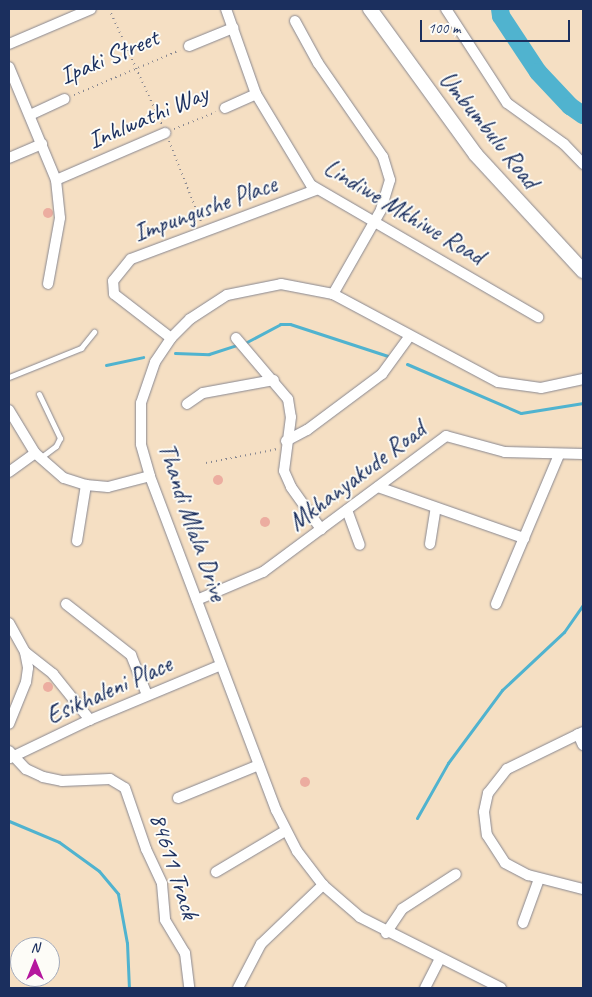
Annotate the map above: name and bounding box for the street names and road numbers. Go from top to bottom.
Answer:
street label: Ipaki Street [55,23,163,91]
street label: Umbumbulu Road [433,65,545,195]
street label: Inhlwathi Way [83,78,213,156]
street label: Lindiwe Mkhiwe Road [319,153,489,271]
street label: Impungushe Place [129,169,281,249]
street label: Mkhanyakude Road [283,415,431,537]
street label: Thandi Mlala Drive [151,439,233,605]
street label: Esikhaleni Place [41,649,177,731]
street label: 84611 Track [143,809,205,923]

